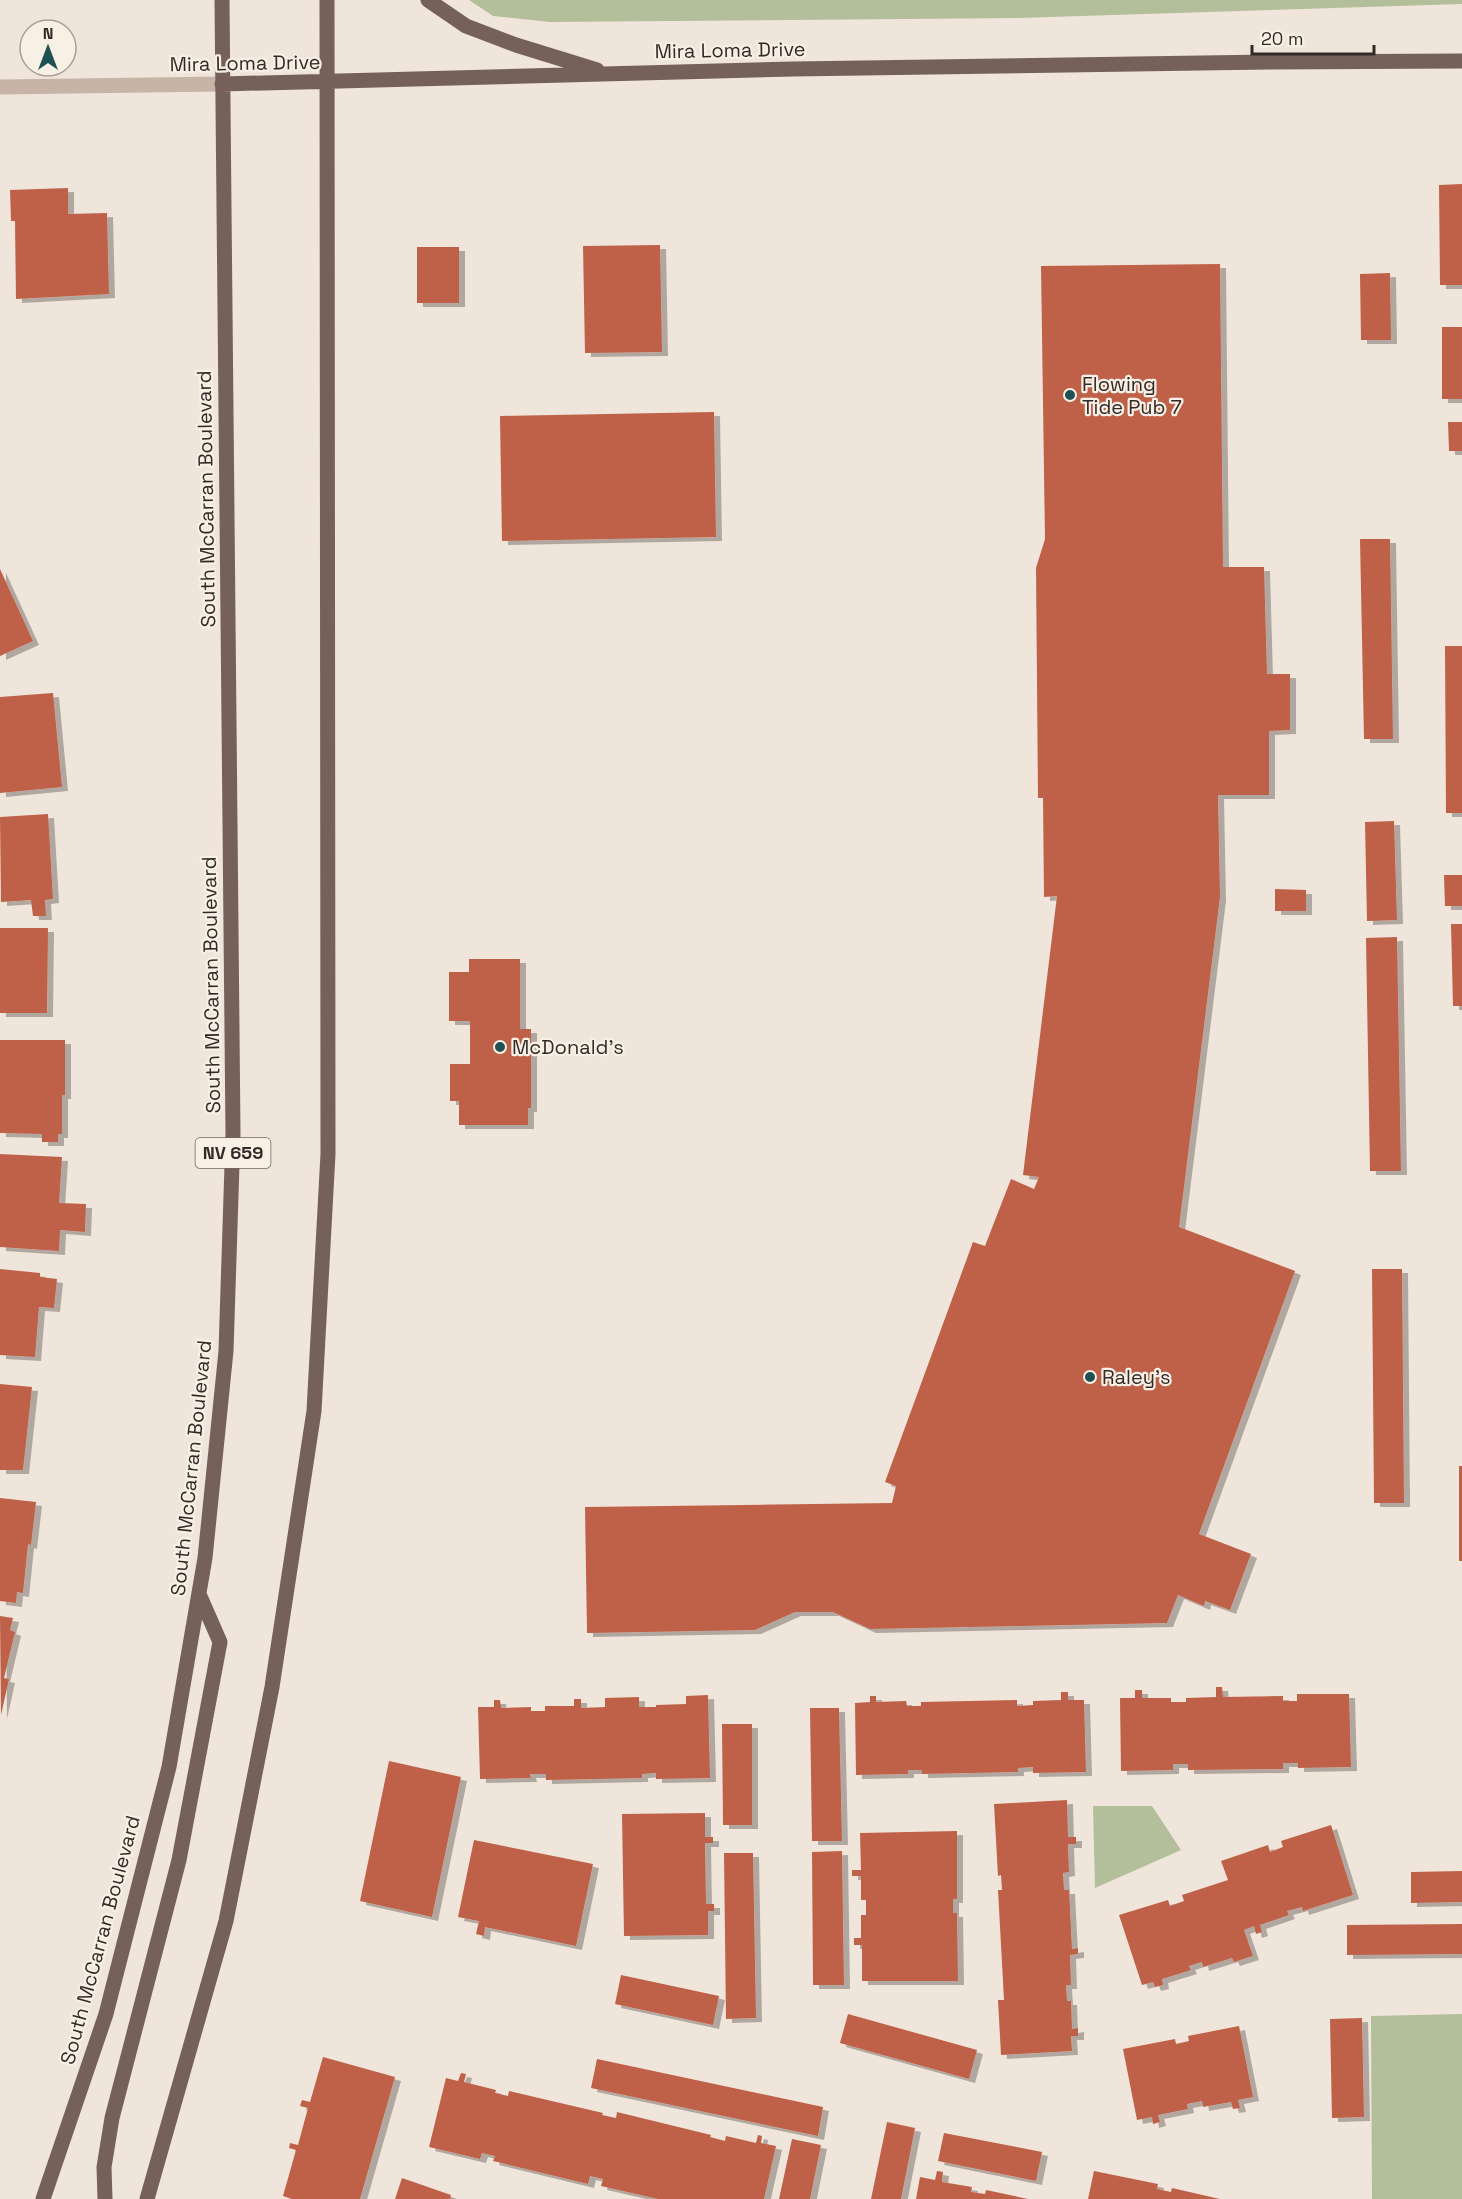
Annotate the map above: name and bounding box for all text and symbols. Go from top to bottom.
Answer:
north arrow [18,18,78,78]
scale bar [1252,18,1374,56]
text: N [43,23,53,44]
text: 20 m [1261,27,1304,50]
street label: Mira Loma Drive [654,36,806,64]
street label: Mira Loma Drive [169,49,321,77]
street label: South McCarran Boulevard [191,370,221,628]
place label: Flowing Tide Pub 7 [1082,371,1182,420]
marker: Flowing Tide Pub 7 [1063,388,1077,402]
street label: South McCarran Boulevard [196,856,226,1114]
place label: McDonald's [512,1034,624,1060]
marker: McDonald's [493,1040,507,1054]
road number: NV 659 [196,1138,270,1168]
street label: South McCarran Boulevard [165,1339,217,1597]
place label: Raley's [1102,1364,1171,1390]
marker: Raley's [1083,1370,1097,1384]
street label: South McCarran Boulevard [54,1813,146,2067]

